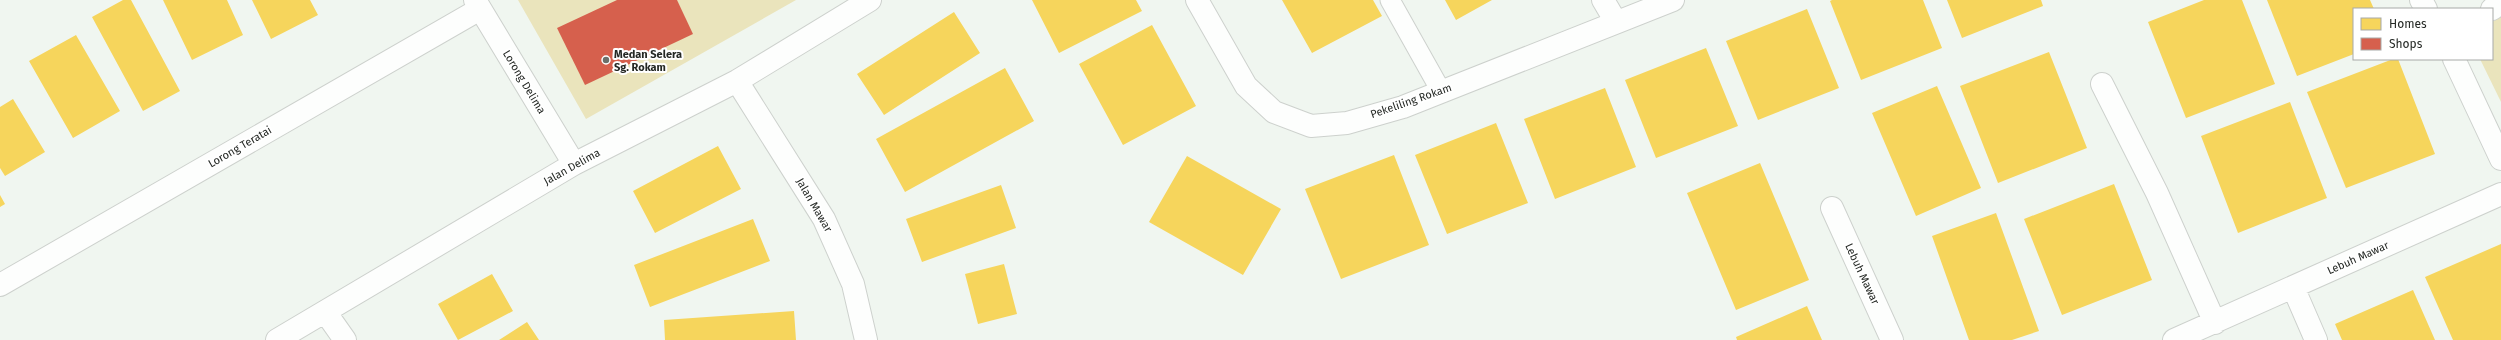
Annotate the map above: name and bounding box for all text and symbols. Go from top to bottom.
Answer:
legend [2353,8,2493,60]
text: Homes [2389,17,2427,31]
text: Shops [2389,37,2423,51]
street label: Lorong Delima [500,48,548,116]
place label: Medan Selera Sg. Rokam [614,48,682,74]
marker: Medan Selera Sg. Rokam [601,55,611,65]
street label: Pekeliling Rokam [1369,81,1453,121]
street label: Lorong Teratai [206,124,274,170]
street label: Jalan Delima [541,146,603,188]
street label: Jalan Mawar [793,176,835,235]
street label: Lebuh Mawar [2325,238,2391,277]
street label: Lebuh Mawar [1842,241,1882,307]

